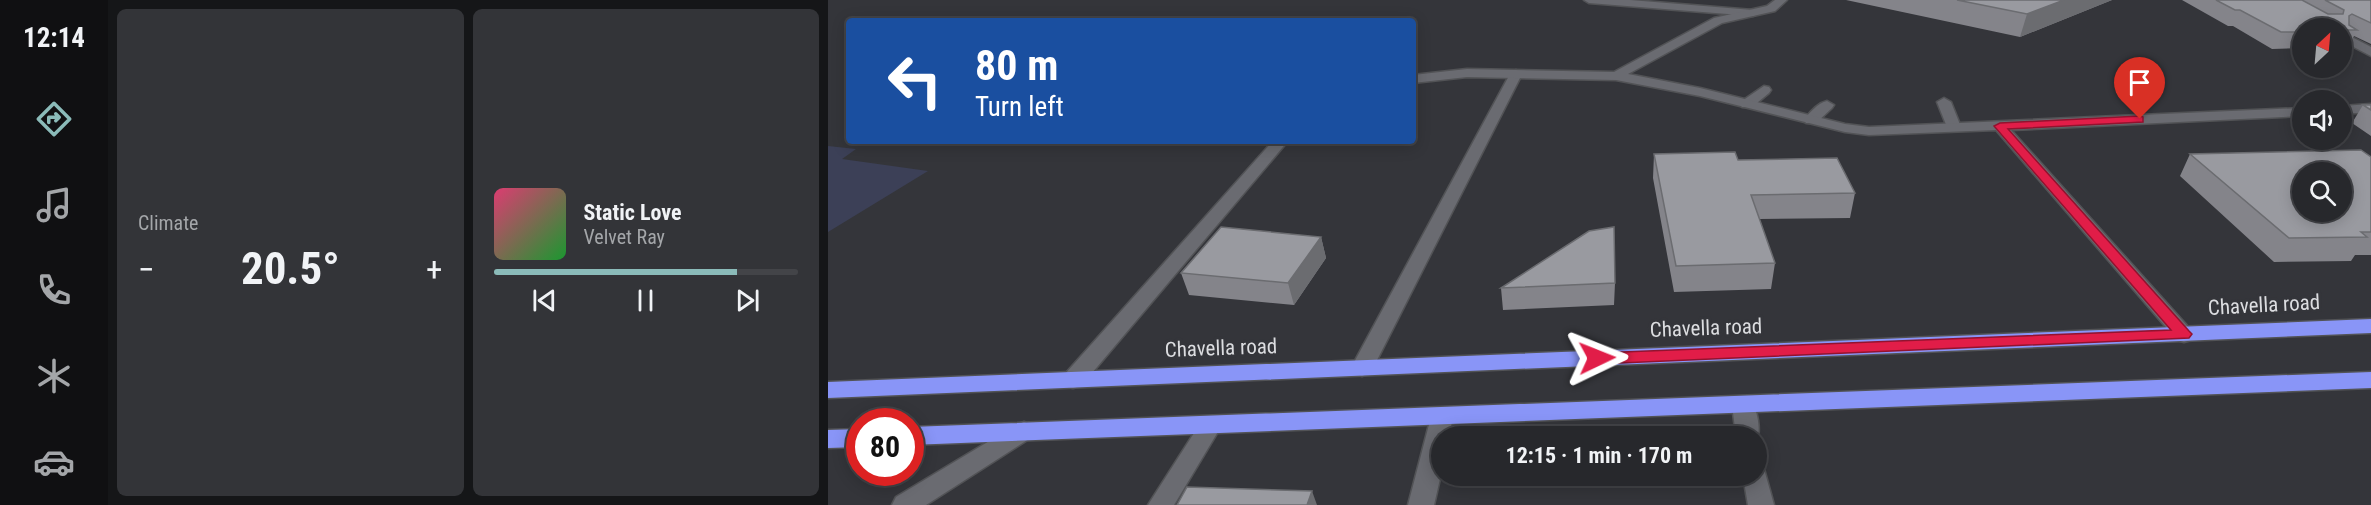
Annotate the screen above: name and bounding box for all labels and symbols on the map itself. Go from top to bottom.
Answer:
north arrow [2292,18,2352,78]
pin [2114,57,2165,119]
street label: Chavella road [2207,290,2321,320]
street label: Chavella road [1649,314,1763,342]
position arrow [1565,326,1629,390]
street label: Chavella road [1164,334,1278,362]
speed limit sign: 80 [846,408,924,486]

